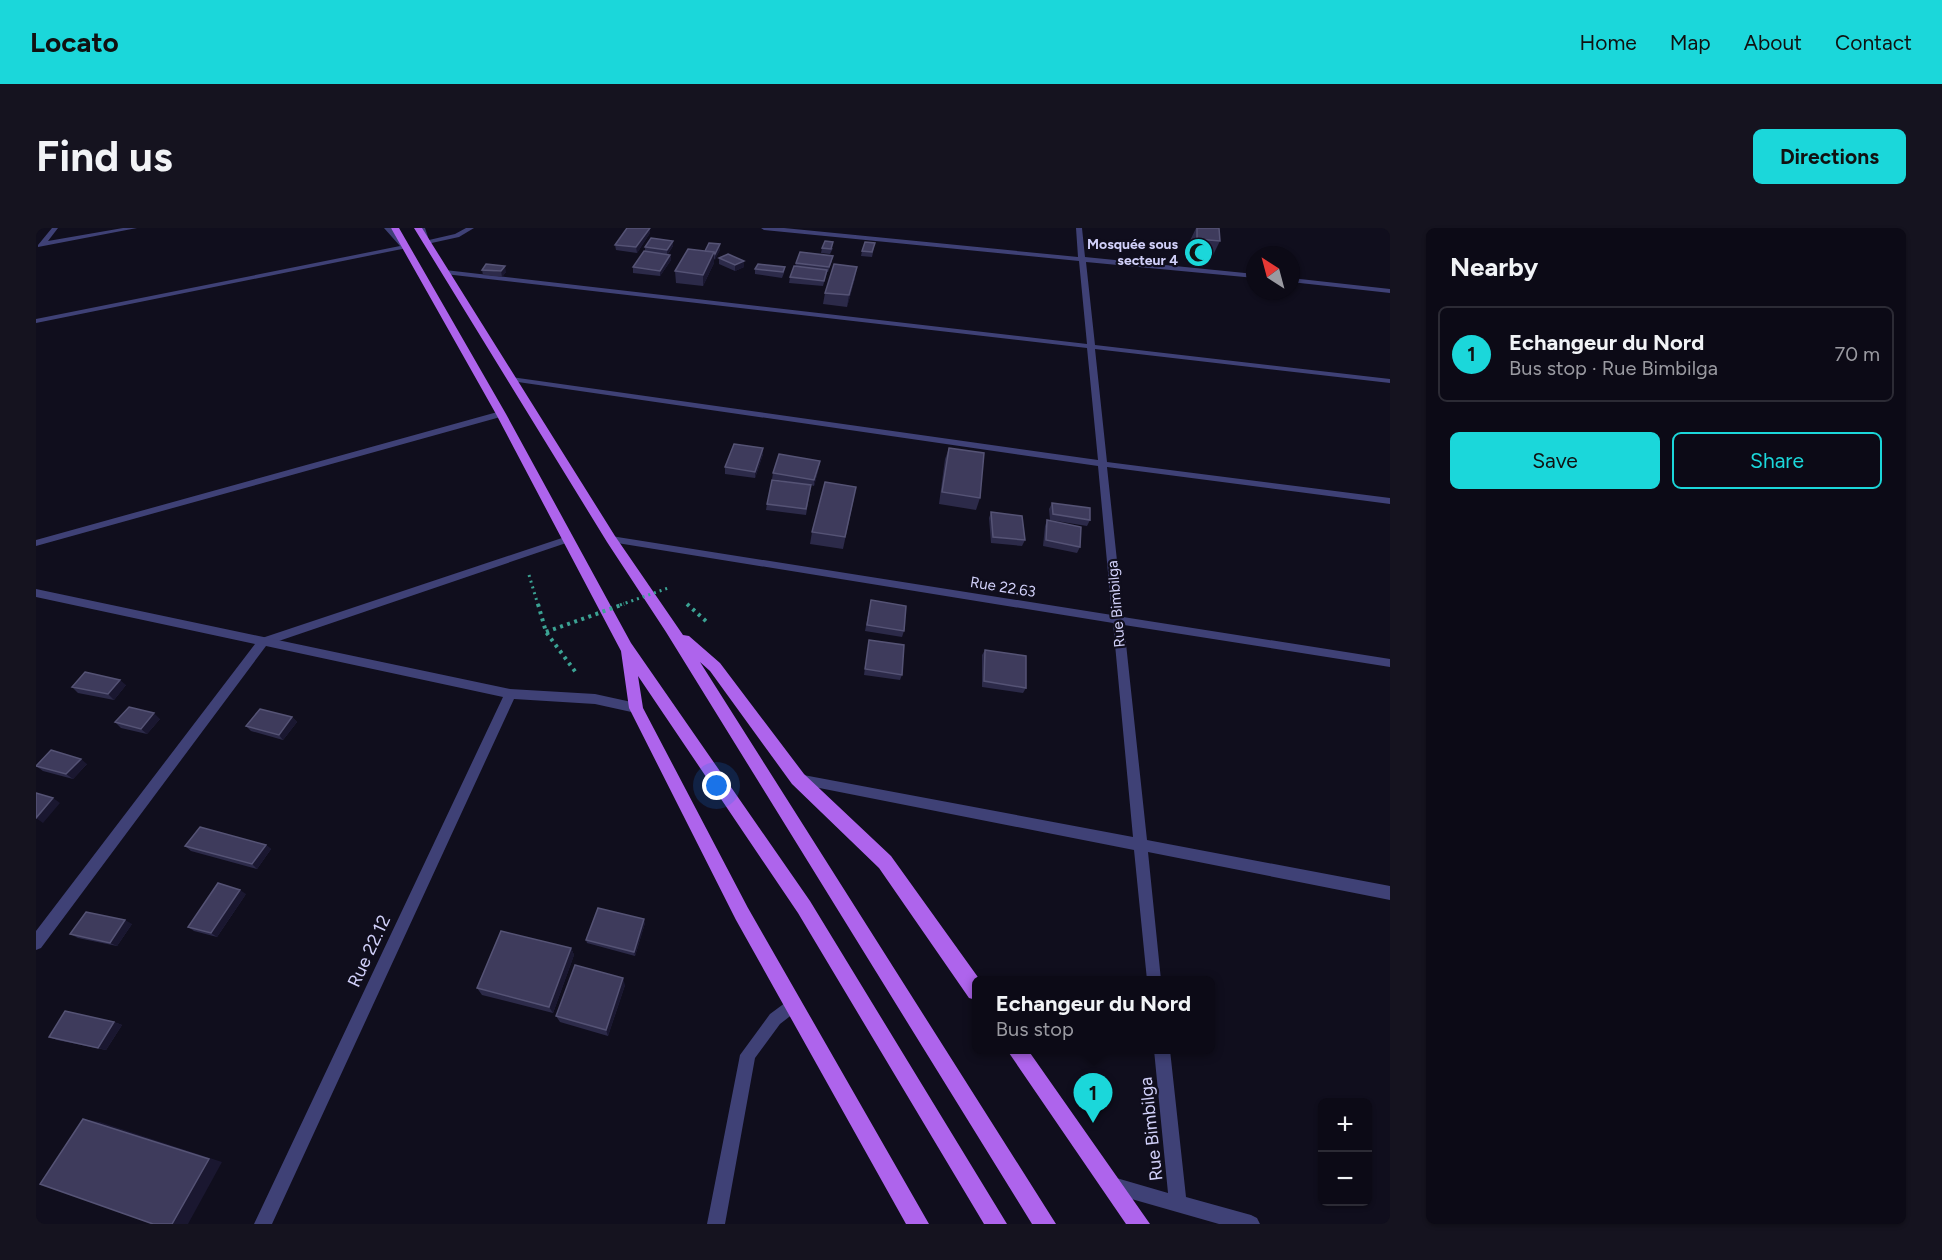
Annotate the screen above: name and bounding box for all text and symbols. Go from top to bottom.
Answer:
text: Locato [30,25,119,59]
text: Home [1580,30,1637,55]
text: Map [1670,30,1711,55]
text: About [1744,30,1802,55]
text: Contact [1835,30,1912,55]
button: Directions [1753,129,1906,184]
text: Find us [36,131,173,182]
place label: Mosquée sous secteur 4 [1087,236,1178,269]
mosque icon: Mosquée sous secteur 4 [1183,236,1215,268]
north arrow [1246,246,1300,300]
text: Nearby [1450,251,1538,283]
text: Echangeur du Nord [1509,329,1704,356]
text: 1 [1467,342,1476,366]
text: 70 m [1834,342,1880,366]
text: Bus stop · Rue Bimbilga [1509,356,1718,380]
button: Save [1450,432,1660,489]
button: Share [1672,432,1882,489]
street label: Rue Bimbilga [1103,560,1129,648]
street label: Rue 22.63 [969,573,1037,601]
your location [702,771,731,800]
street label: Rue 22.12 [343,911,395,991]
popup [972,976,1215,1054]
text: Echangeur du Nord [996,990,1191,1017]
text: Bus stop [996,1017,1074,1041]
pin: 1 [1074,1074,1112,1123]
street label: Rue Bimbilga [1135,1076,1167,1182]
map controls [1318,1098,1372,1206]
button: + [1318,1098,1372,1152]
button: − [1318,1152,1372,1206]

